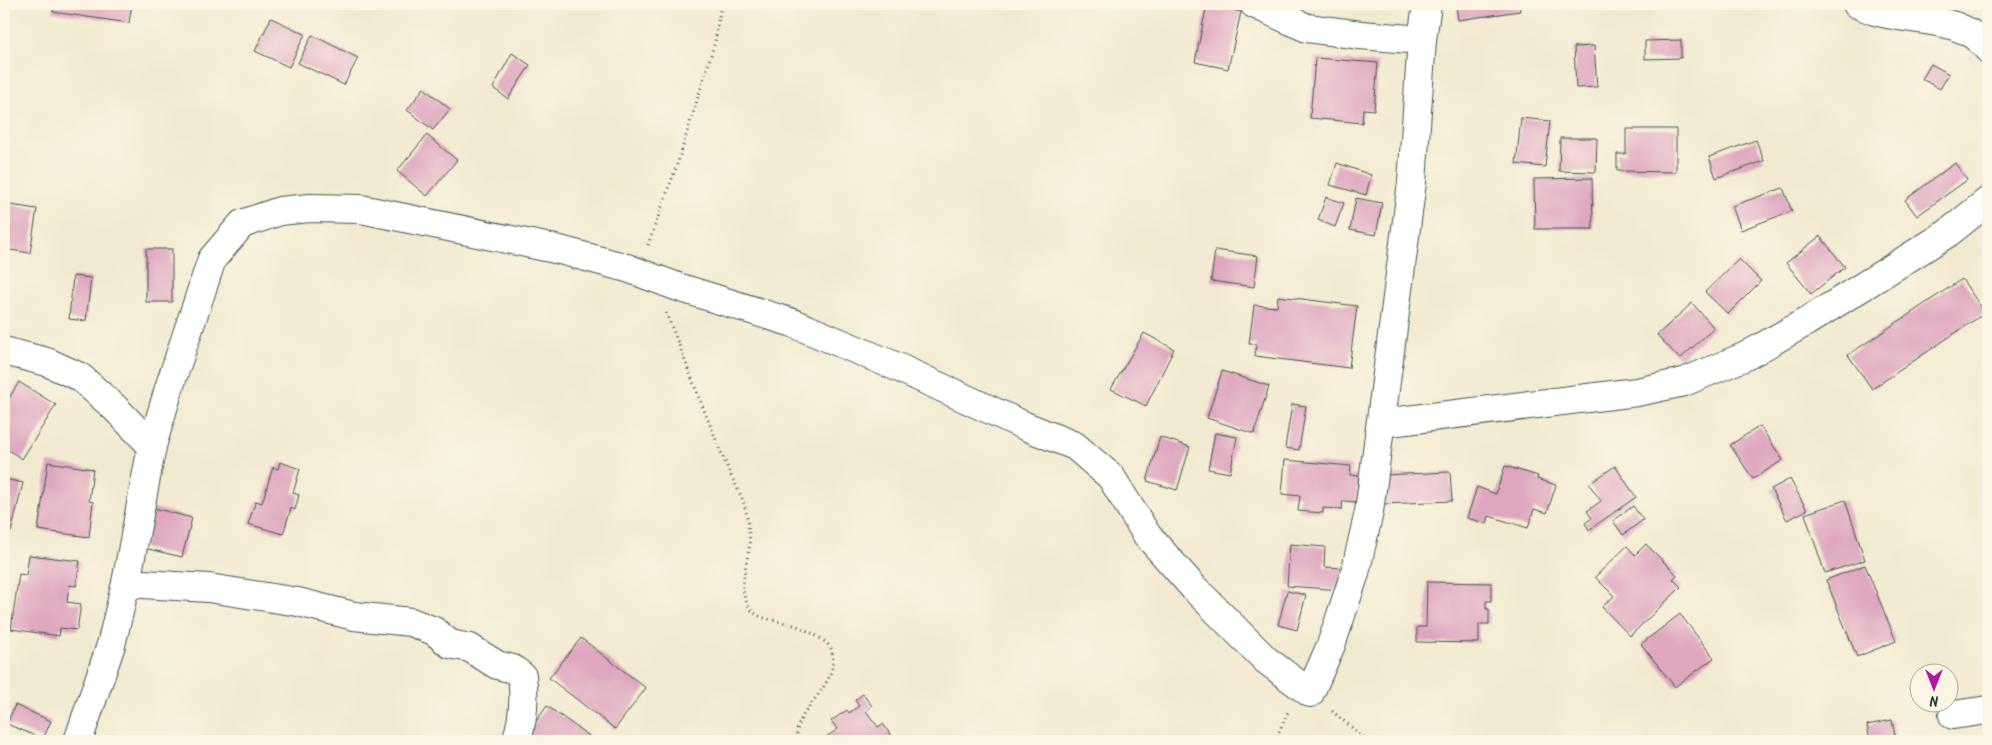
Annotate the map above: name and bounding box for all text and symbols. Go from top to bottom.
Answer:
north arrow [1910,662,1960,712]
text: N [1929,689,1938,711]

